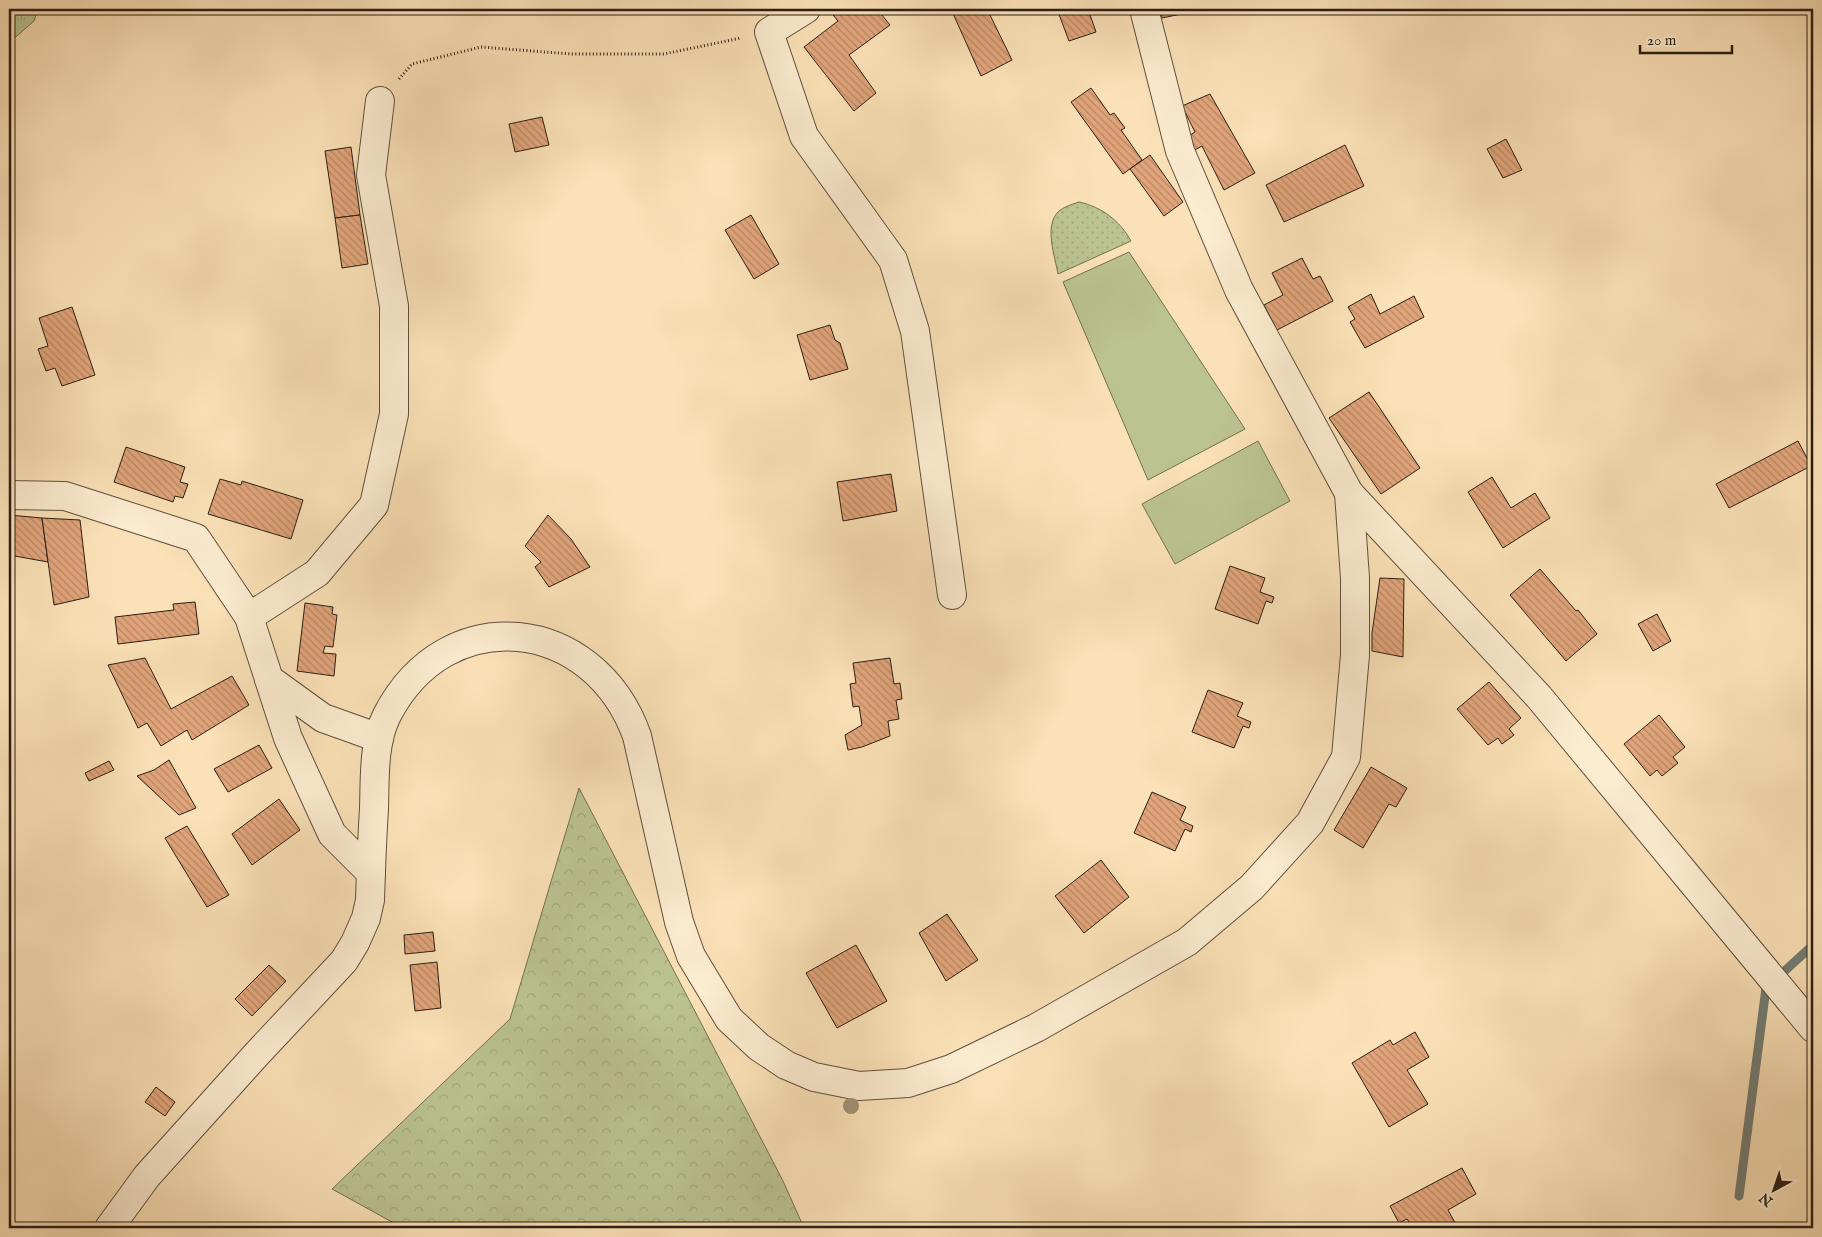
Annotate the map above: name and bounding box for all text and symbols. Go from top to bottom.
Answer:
scale bar [1640,22,1732,54]
text: 20 m [1647,31,1677,50]
north arrow [1750,1164,1800,1214]
text: N [1756,1188,1777,1211]

